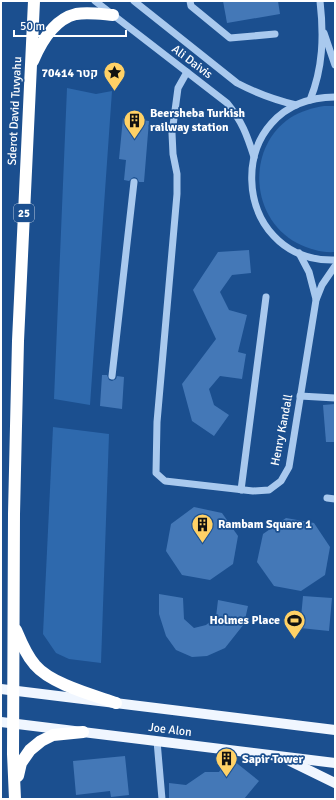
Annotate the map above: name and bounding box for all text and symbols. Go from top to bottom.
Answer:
scale bar [14,12,126,38]
text: 50 m [20,19,45,34]
street label: Ali Daivis [169,42,215,82]
street label: Sderot David Tuvyahu [5,56,25,166]
place icon: קטר 70414 [101,60,127,93]
place label: קטר 70414 [42,66,98,81]
place label: Beersheba Turkish railway station [150,106,246,135]
building icon: Beersheba Turkish railway station [121,107,147,140]
road number: 25 [14,204,34,222]
street label: Henry Kandall [268,392,296,467]
building icon: Rambam Square 1 [189,511,215,544]
place label: Rambam Square 1 [218,517,312,532]
sports icon: Holmes Place [282,607,308,640]
place label: Holmes Place [210,613,280,628]
street label: Joe Alon [147,720,193,740]
building icon: Sapir Tower [213,746,239,779]
place label: Sapir Tower [242,752,304,767]

